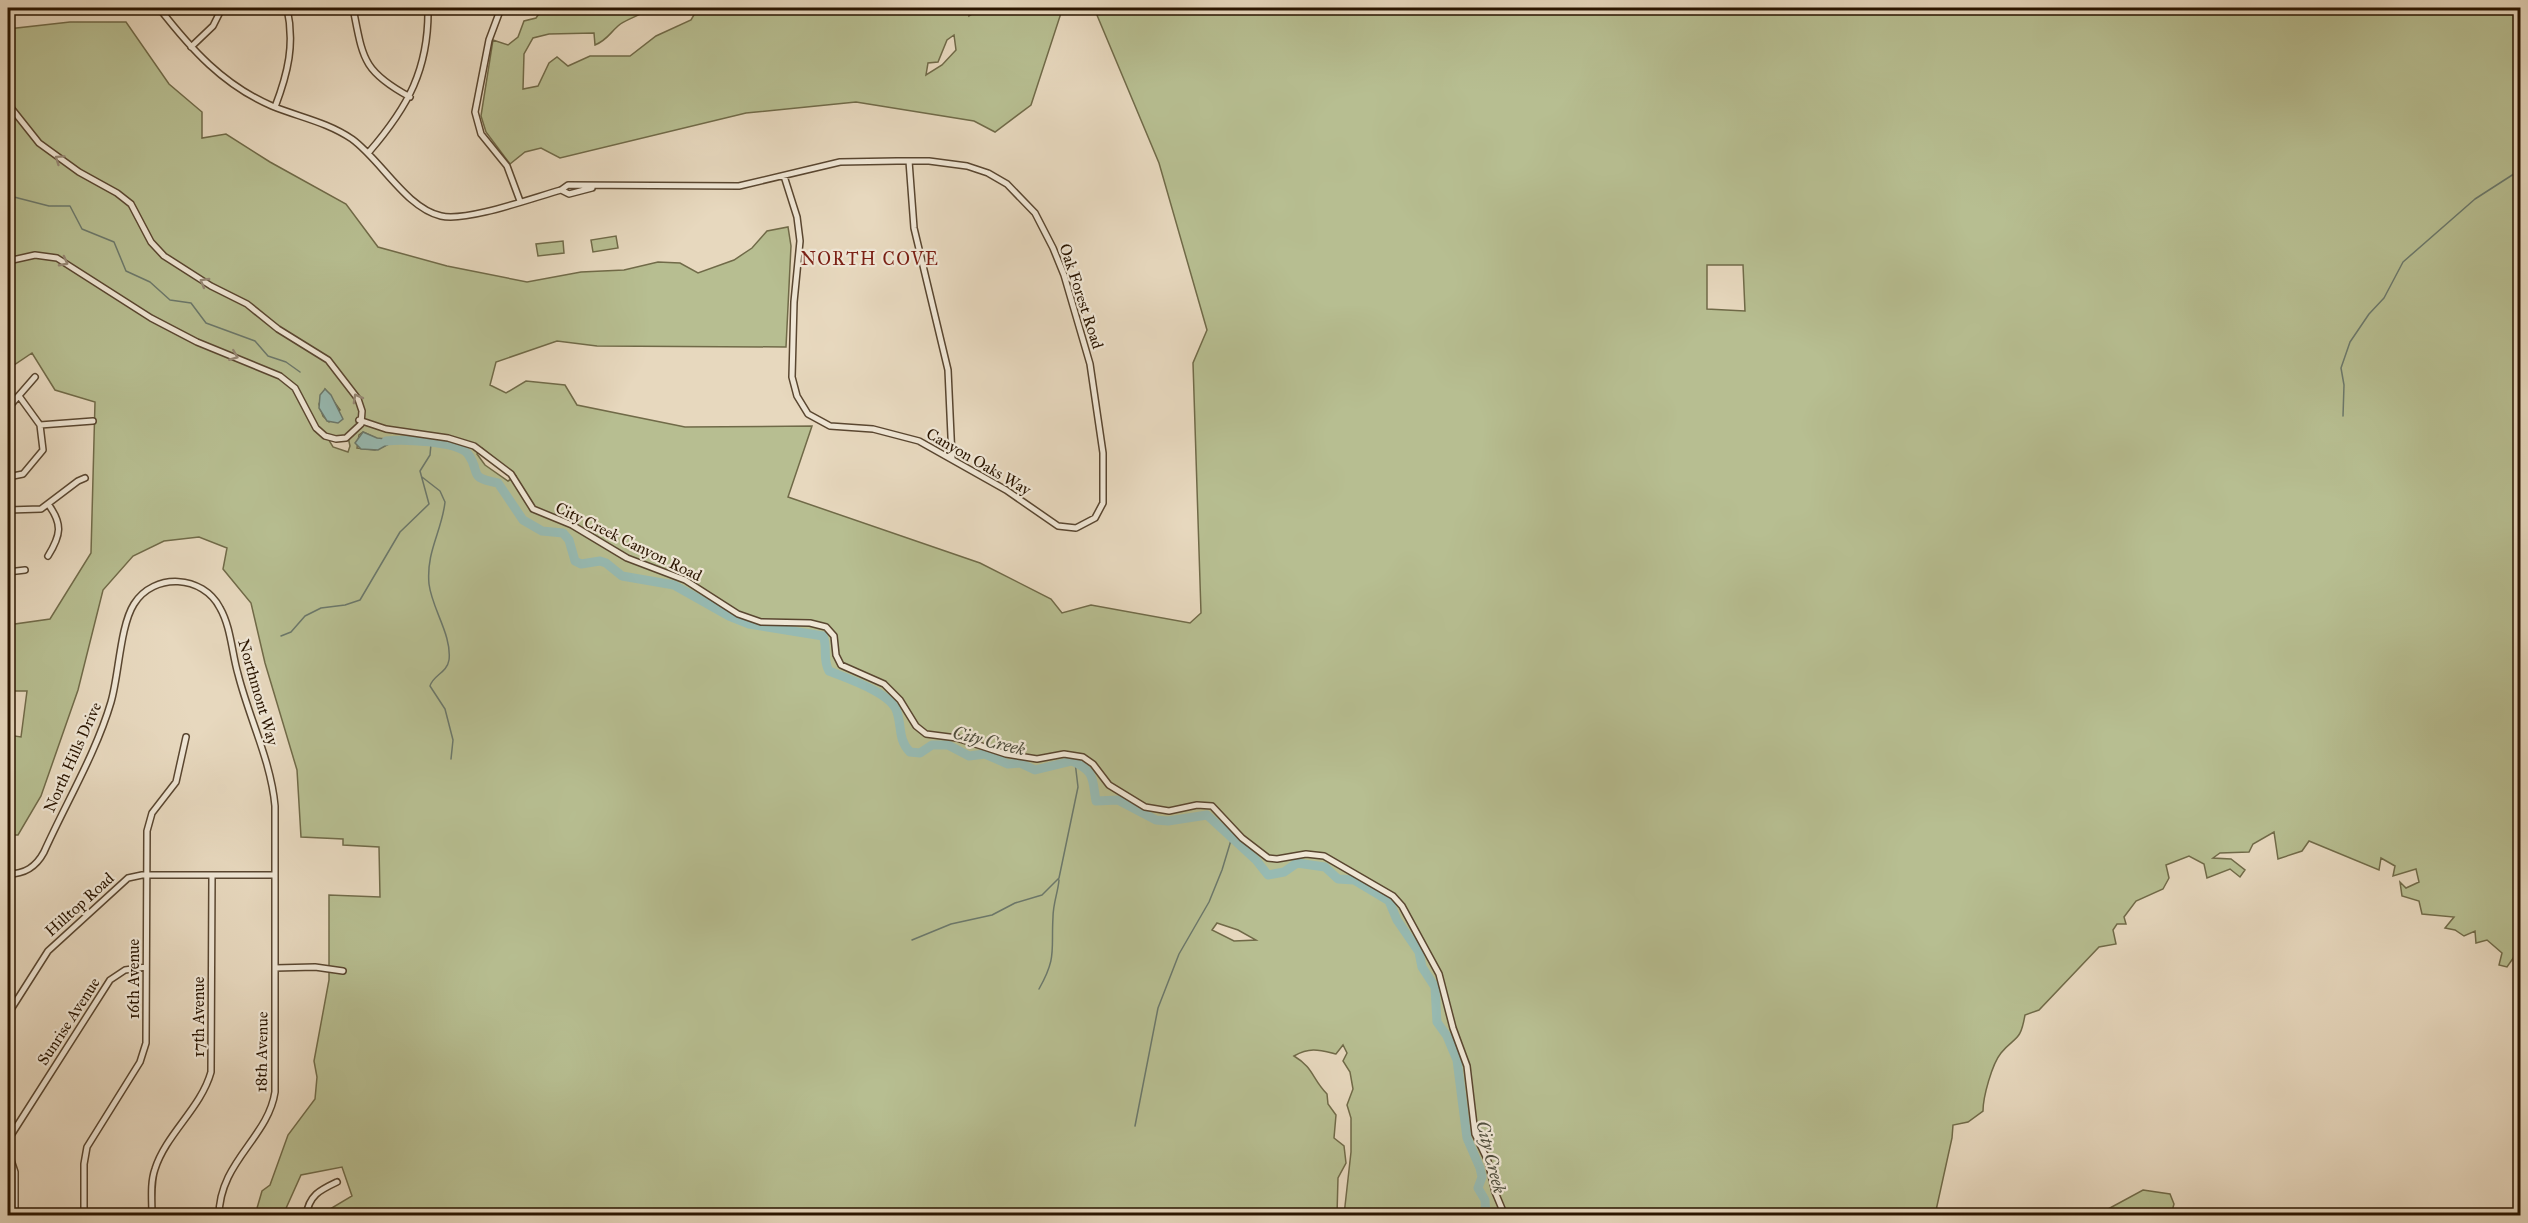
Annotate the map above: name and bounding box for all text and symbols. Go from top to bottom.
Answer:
one-way arrow [55,155,66,166]
street label: Oak Forest Road [1056,241,1108,351]
district label: NORTH COVE [801,248,939,270]
one-way arrow [58,255,68,266]
one-way arrow [200,278,210,289]
one-way arrow [228,349,239,361]
one-way arrow [352,394,364,404]
street label: Canyon Oaks Way [923,424,1035,499]
street label: City Creek Canyon Road [552,498,705,585]
street label: Northmont Way [234,637,283,748]
street label: North Hills Drive [40,699,105,815]
water label: City Creek [950,721,1028,761]
street label: Hilltop Road [41,868,118,940]
street label: 16th Avenue [124,938,143,1019]
street label: Sunrise Avenue [33,974,104,1069]
street label: 17th Avenue [189,976,208,1057]
street label: 18th Avenue [251,1011,272,1093]
water label: City Creek [1471,1118,1511,1196]

